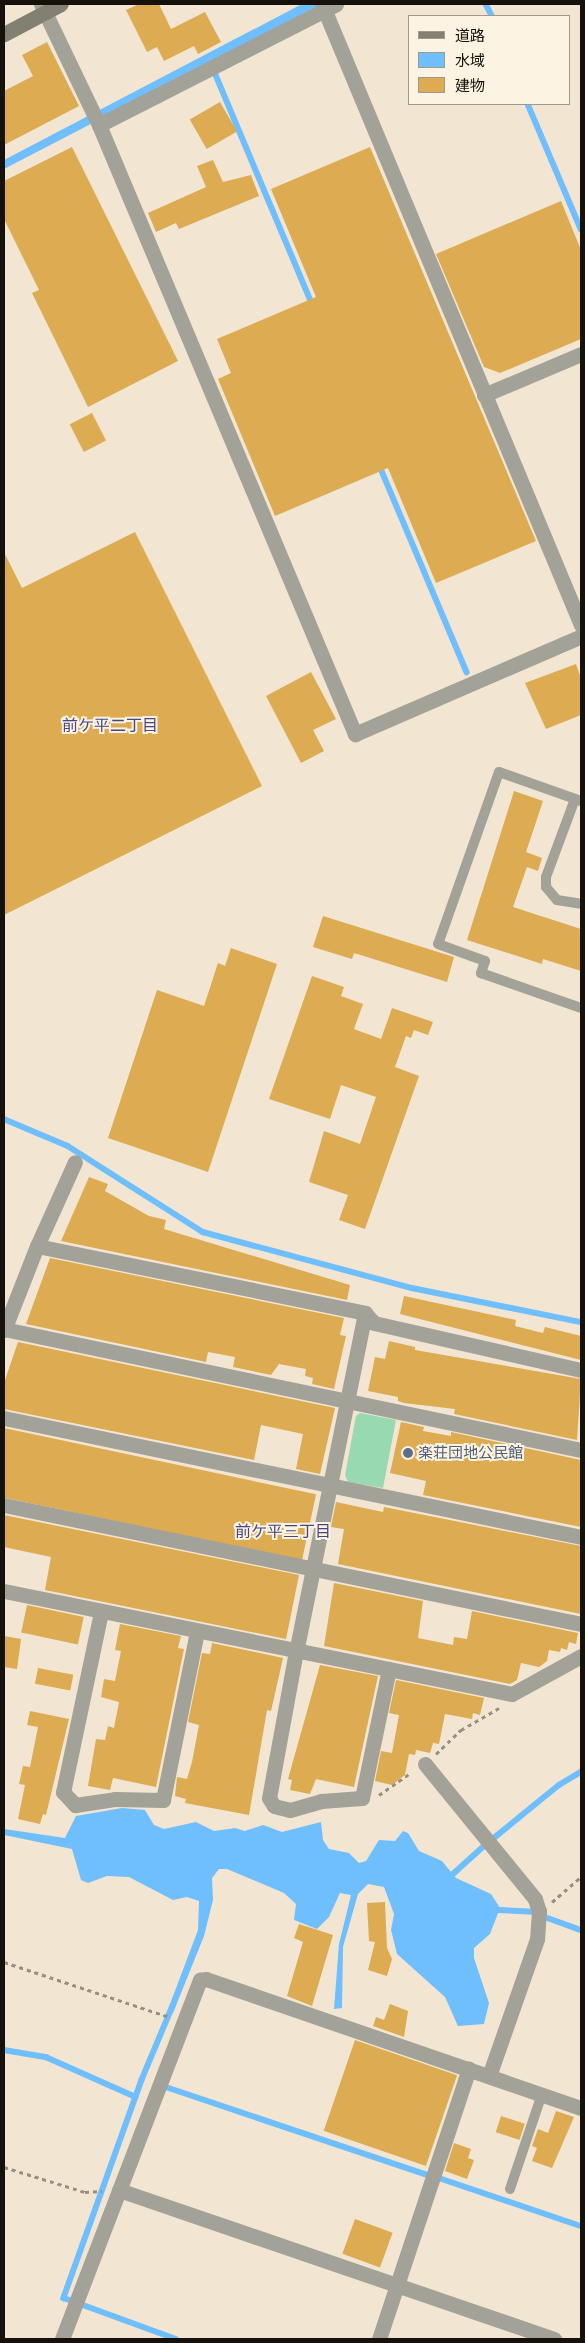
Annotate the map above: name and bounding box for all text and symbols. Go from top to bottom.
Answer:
legend [408,15,570,105]
text: 道路 [455,25,485,45]
text: 水域 [455,50,485,70]
text: 建物 [455,75,485,95]
district label: 前ケ平二丁目 [62,715,158,735]
place label: 楽荘団地公民館 [418,1444,523,1462]
marker: 楽荘団地公民館 [402,1447,414,1459]
district label: 前ケ平三丁目 [235,1521,331,1541]

